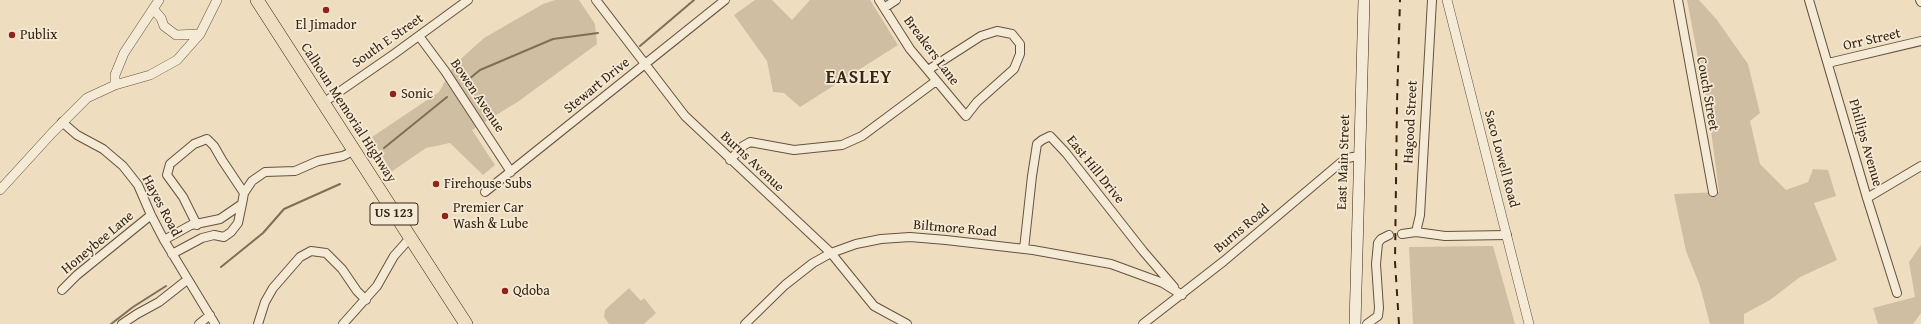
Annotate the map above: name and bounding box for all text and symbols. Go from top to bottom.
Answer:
marker: El Jimador [321,5,331,15]
street label: South E Street [349,10,427,72]
street label: Breakers Lane [900,13,962,89]
place label: El Jimador [296,17,356,33]
street label: Orr Street [1842,25,1902,55]
place label: Publix [20,27,57,43]
marker: Publix [7,30,17,40]
street label: Calhoun Memorial Highway [297,40,399,186]
street label: Stewart Drive [561,54,633,118]
street label: Bowen Avenue [446,56,508,136]
street label: Couch Street [1692,56,1722,132]
district label: EASLEY [826,67,892,89]
street label: Hagood Street [1400,80,1422,164]
place label: Sonic [401,86,433,102]
marker: Sonic [388,89,398,99]
street label: Phillips Avenue [1844,97,1886,189]
street label: Saco Lowell Road [1480,108,1522,210]
street label: East Main Street [1334,114,1354,210]
street label: Burns Avenue [717,128,787,196]
street label: East Hill Drive [1062,133,1128,207]
street label: Hayes Road [138,172,184,240]
place label: Firehouse Subs [444,176,532,192]
marker: Firehouse Subs [431,179,441,189]
place label: Premier Car Wash & Lube [453,200,528,232]
street label: Burns Road [1211,201,1273,257]
road number: US 123 [370,203,418,225]
street label: Honeybee Lane [58,208,138,278]
marker: Premier Car Wash & Lube [440,211,450,221]
street label: Biltmore Road [913,217,997,241]
place label: Qdoba [513,283,550,299]
marker: Qdoba [500,286,510,296]

